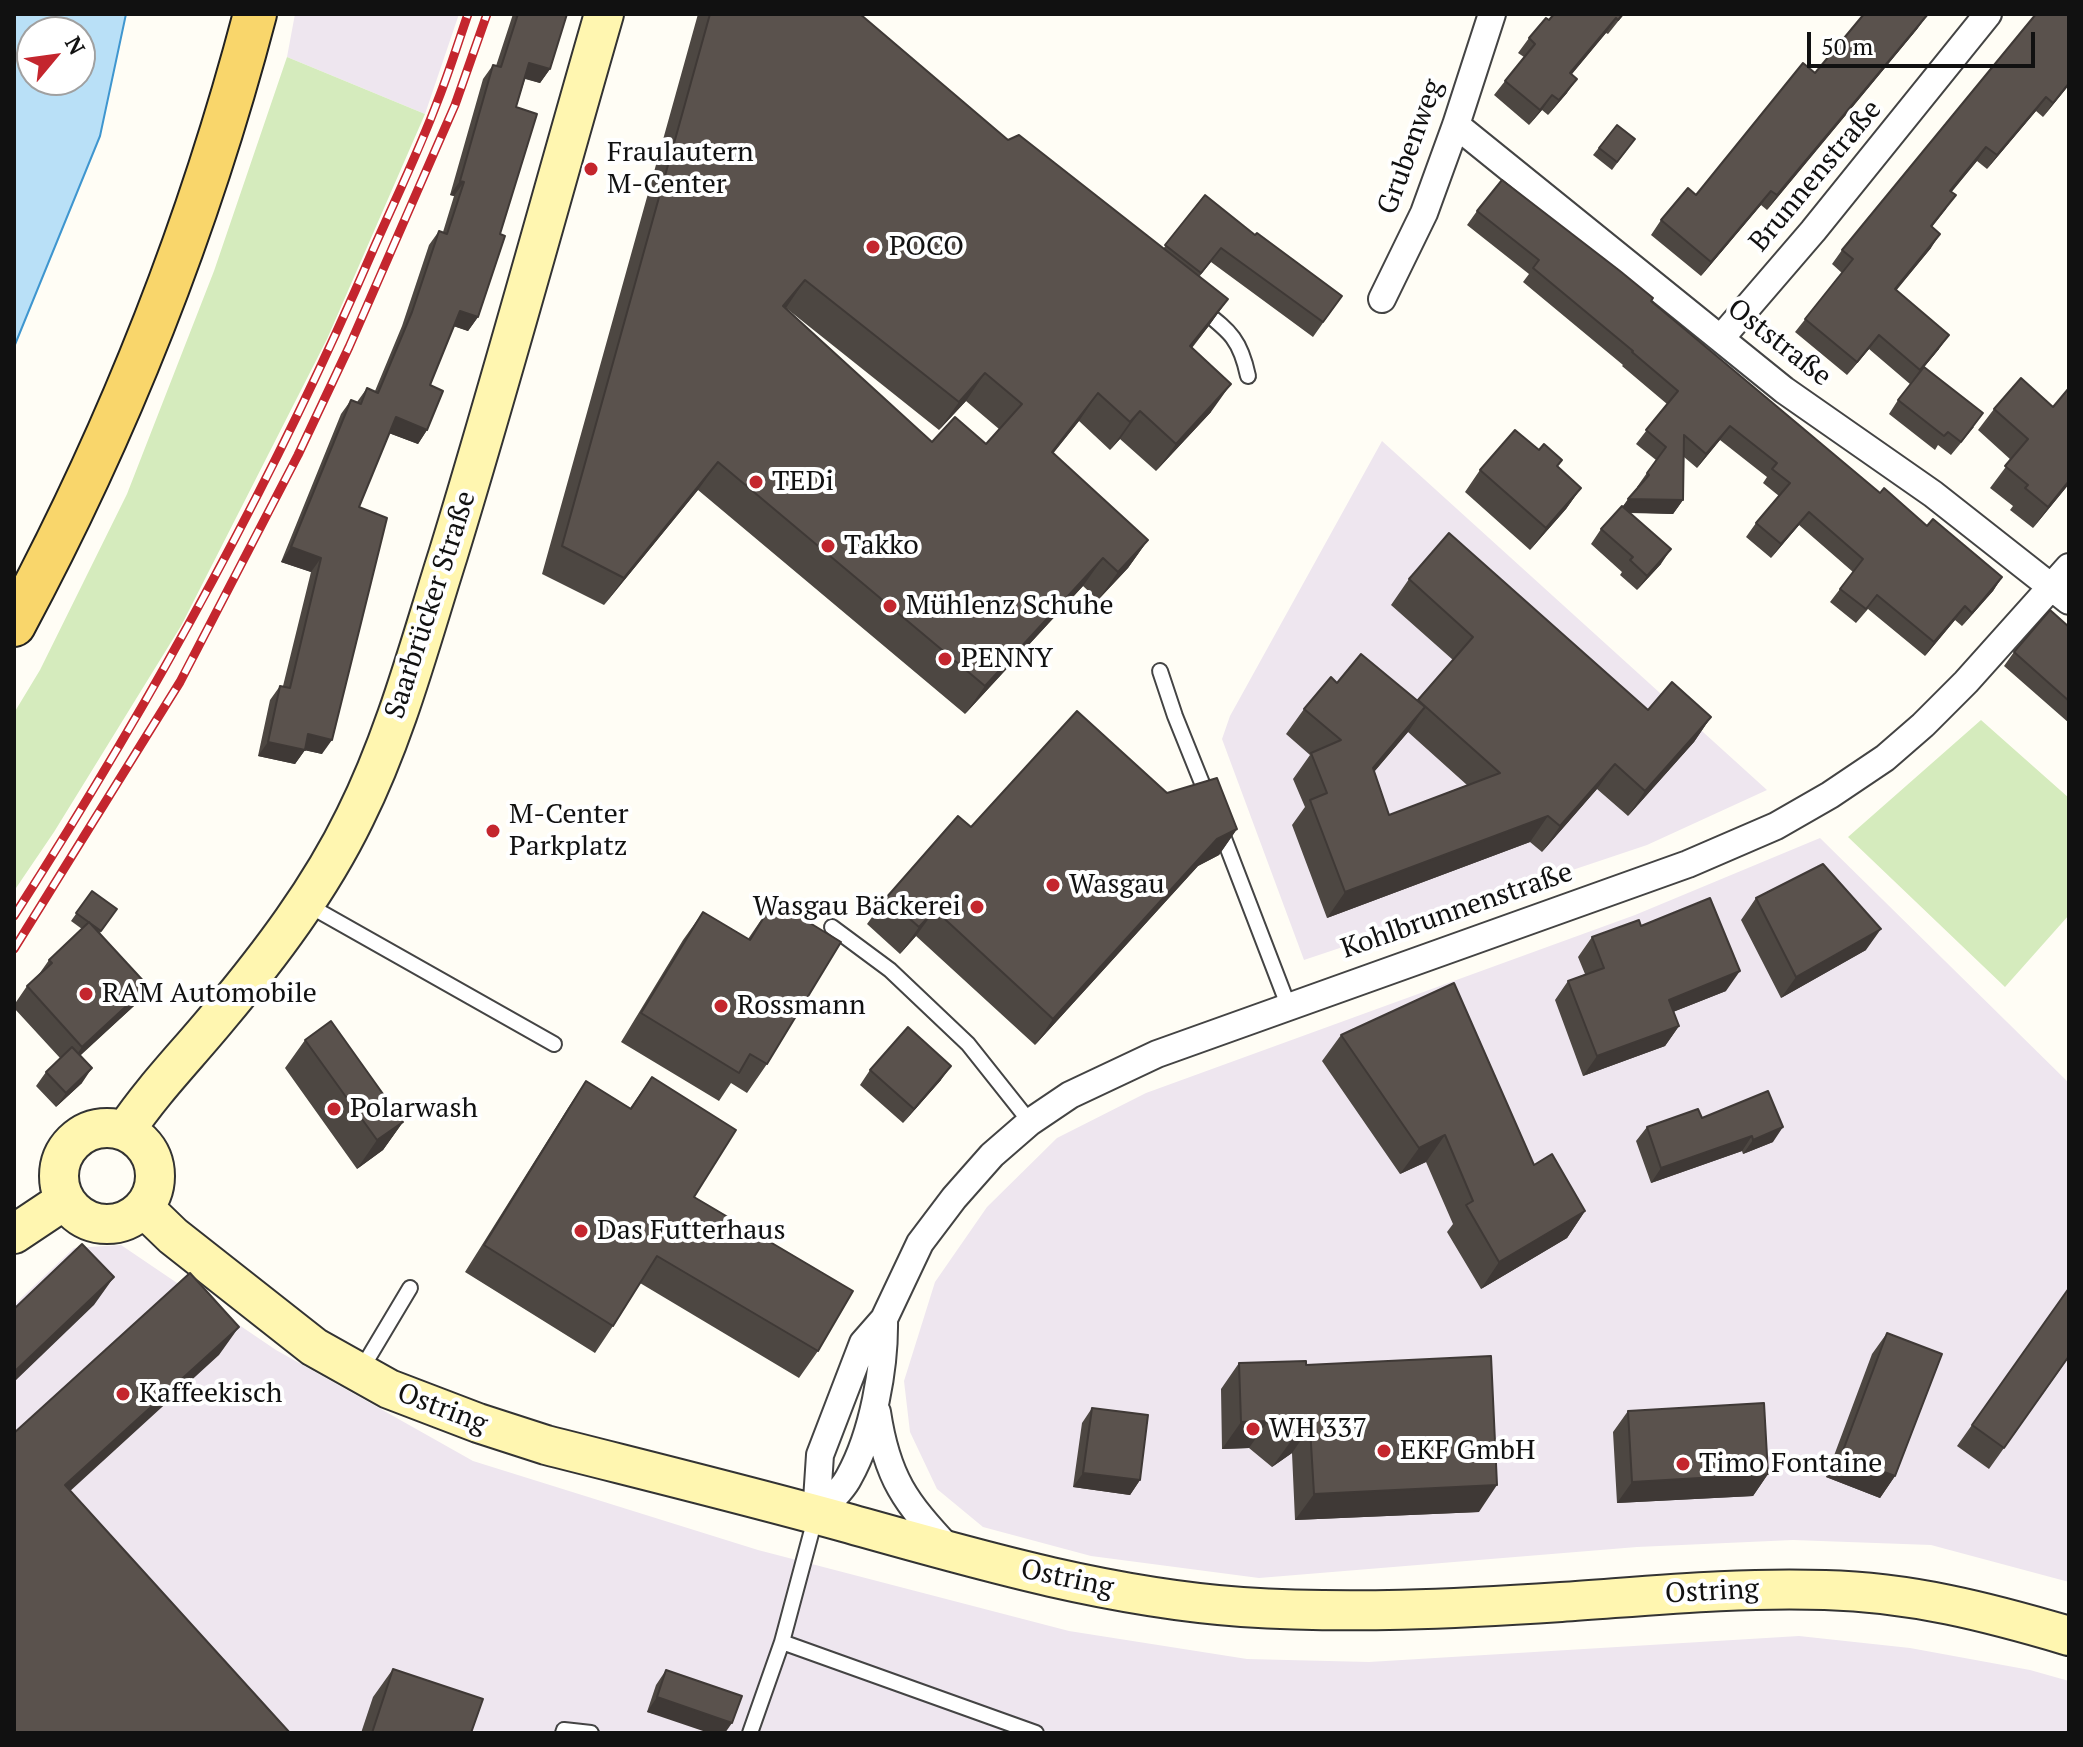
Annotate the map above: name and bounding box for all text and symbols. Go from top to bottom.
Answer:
north arrow [16,16,96,96]
scale bar [1811,16,2039,66]
text: 50 m [1821,30,1873,62]
text: N [59,31,92,59]
street label: Grubenweg [1371,75,1451,219]
street label: Brunnenstraße [1743,93,1889,259]
place label: Fraulautern M-Center [607,136,754,202]
marker: Fraulautern M-Center [582,160,600,178]
place label: POCO [889,230,964,264]
marker: POCO [864,238,882,256]
street label: Oststraße [1720,292,1838,394]
place label: TEDi [772,465,834,499]
marker: TEDi [747,473,765,491]
street label: Saarbrücker Straße [378,487,484,723]
place label: Takko [844,529,919,563]
marker: Takko [819,537,837,555]
place label: Mühlenz Schuhe [906,589,1113,623]
marker: Mühlenz Schuhe [881,597,899,615]
place label: PENNY [961,642,1053,676]
marker: PENNY [936,650,954,668]
place label: M-Center Parkplatz [509,798,628,864]
marker: M-Center Parkplatz [484,822,502,840]
street label: Kohlbrunnenstraße [1337,856,1577,966]
place label: Wasgau [1069,868,1165,902]
marker: Wasgau [1044,876,1062,894]
place label: Wasgau Bäckerei [753,890,961,924]
marker: Wasgau Bäckerei [968,898,986,916]
place label: RAM Automobile [102,977,317,1011]
marker: RAM Automobile [77,985,95,1003]
place label: Rossmann [737,989,866,1023]
marker: Rossmann [712,997,730,1015]
place label: Polarwash [350,1092,478,1126]
marker: Polarwash [325,1100,343,1118]
place label: Das Futterhaus [597,1214,786,1248]
marker: Das Futterhaus [572,1222,590,1240]
place label: Kaffeekisch [139,1377,283,1411]
street label: Ostring [392,1377,492,1441]
marker: Kaffeekisch [114,1385,132,1403]
place label: WH 337 [1269,1412,1367,1446]
marker: WH 337 [1244,1420,1262,1438]
place label: EKF GmbH [1400,1434,1535,1468]
marker: EKF GmbH [1375,1442,1393,1460]
place label: Timo Fontaine [1699,1447,1882,1481]
marker: Timo Fontaine [1674,1455,1692,1473]
street label: Ostring [1018,1553,1116,1605]
street label: Ostring [1664,1573,1760,1611]

